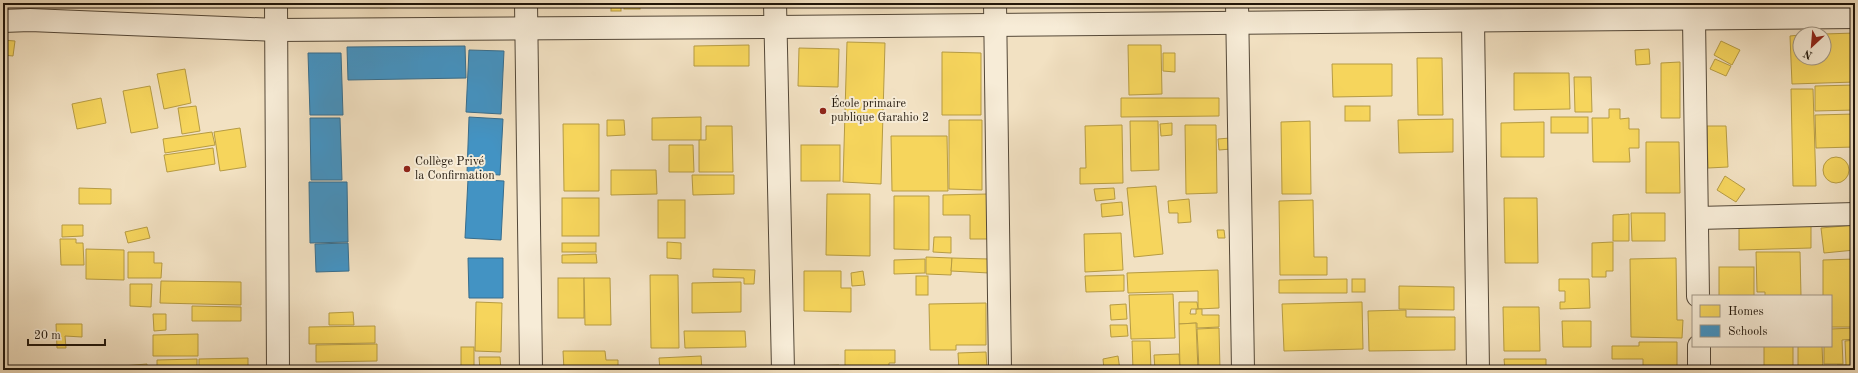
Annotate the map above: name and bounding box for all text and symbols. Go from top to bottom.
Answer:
north arrow [1792,26,1832,66]
text: N [1802,47,1814,60]
place label: École primaire publique Garahio 2 [831,95,929,124]
marker: École primaire publique Garahio 2 [818,106,828,116]
place label: Collège Privé la Confirmation [415,156,495,182]
marker: Collège Privé la Confirmation [402,164,412,174]
legend [1692,295,1832,347]
text: Homes [1728,306,1764,318]
scale bar [28,321,105,347]
text: Schools [1728,326,1768,338]
text: 20 m [34,330,61,342]

